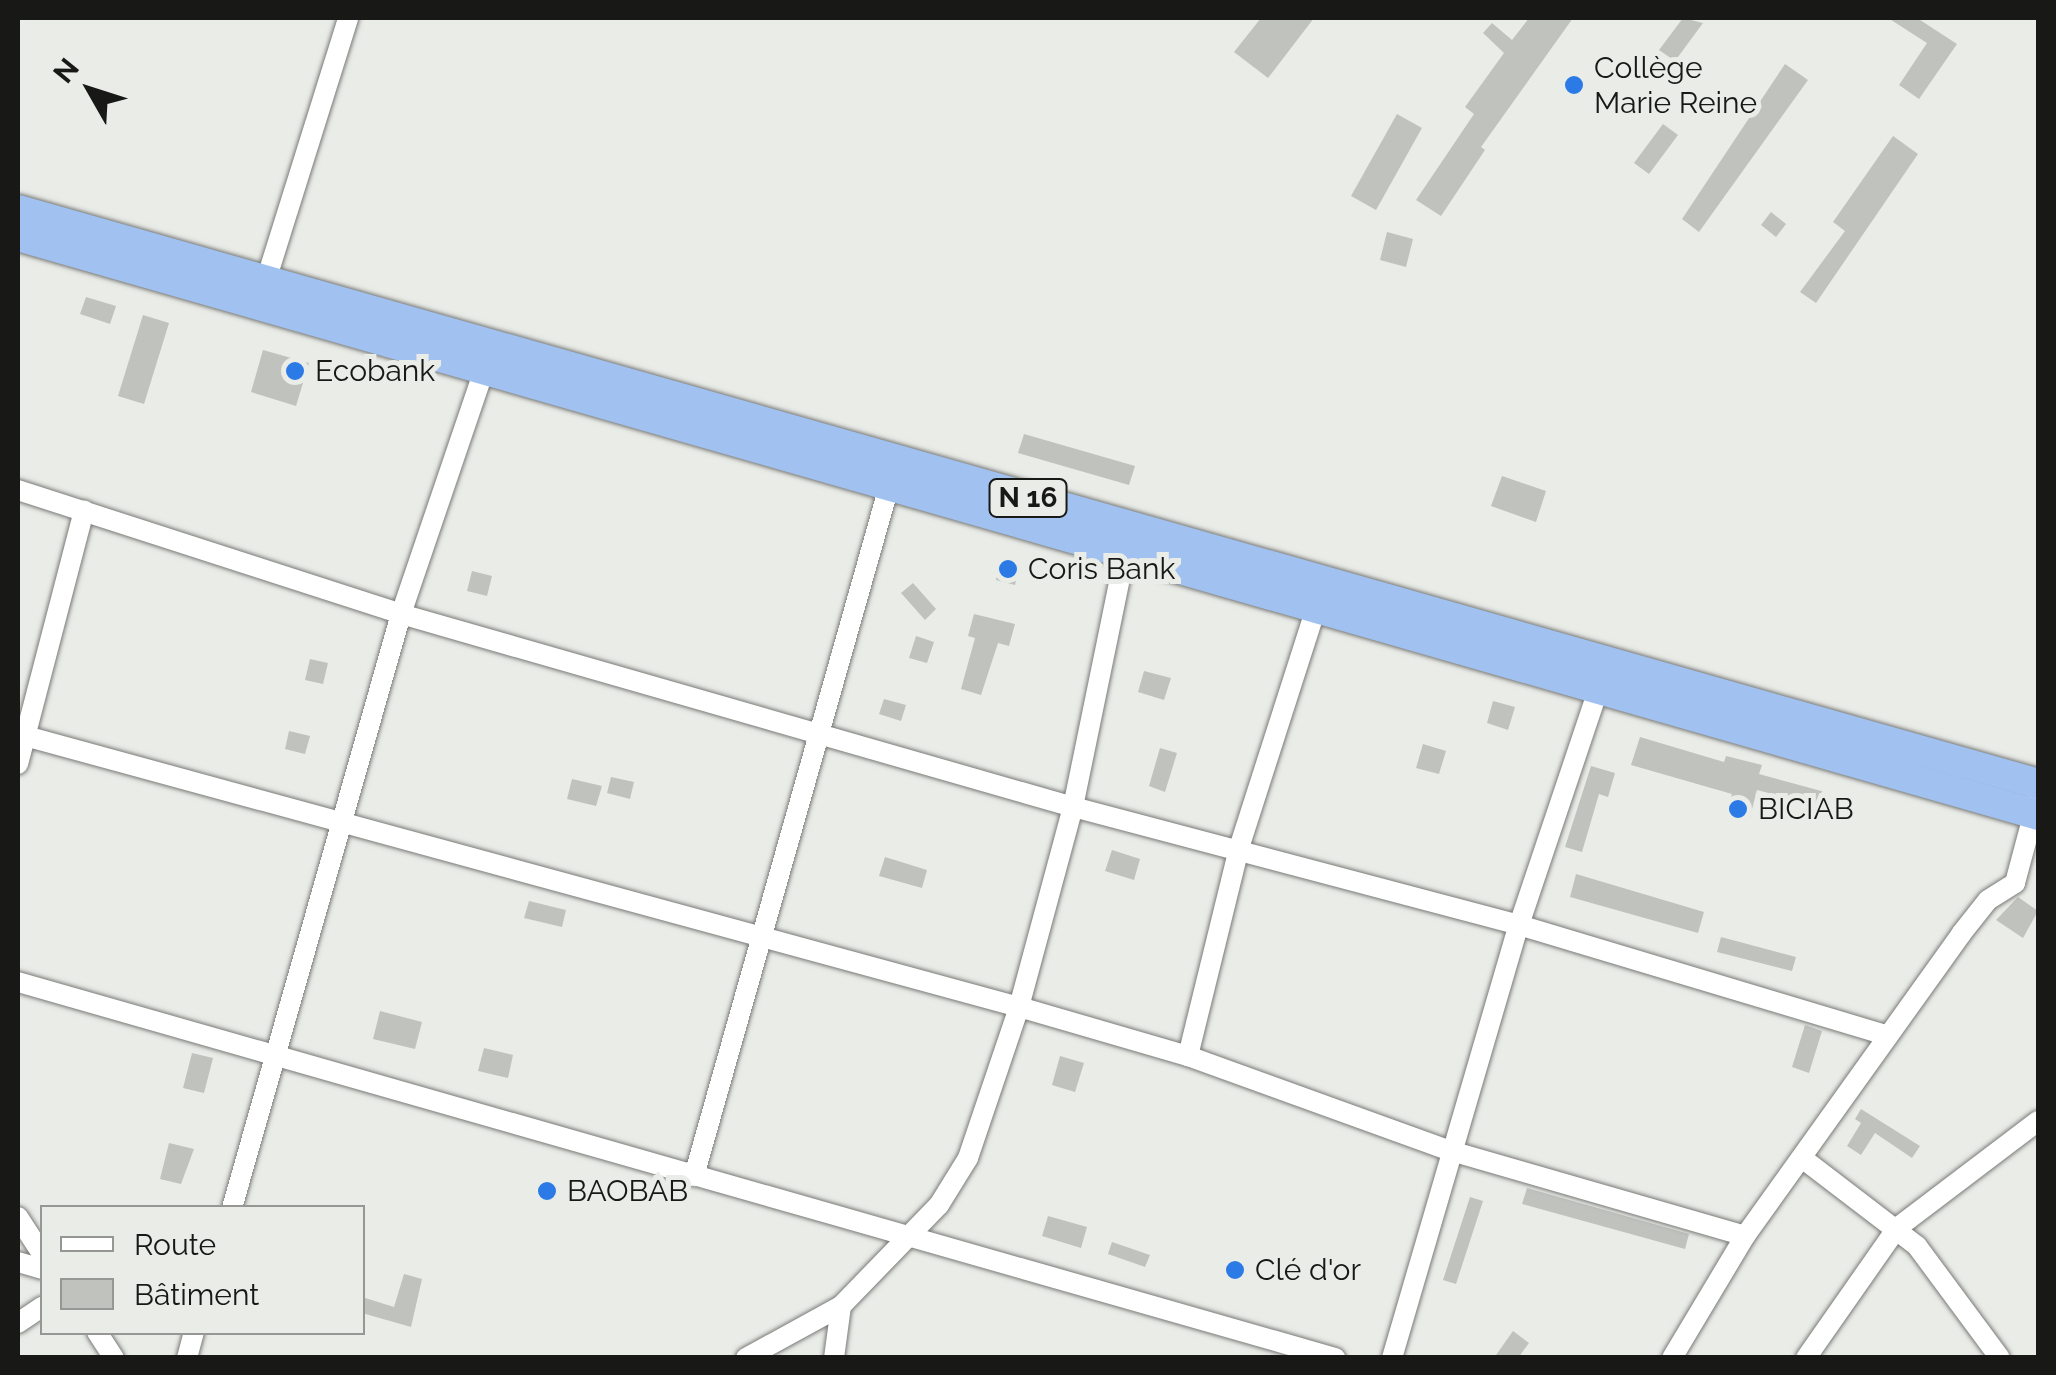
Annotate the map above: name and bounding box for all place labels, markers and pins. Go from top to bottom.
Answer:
place label: Collège Marie Reine [1594,50,1757,120]
marker: Collège Marie Reine [1563,74,1585,96]
place label: Ecobank [315,353,435,389]
marker: Ecobank [284,360,306,382]
place label: Coris Bank [1028,551,1175,587]
marker: Coris Bank [997,558,1019,580]
place label: BICIAB [1758,791,1854,827]
marker: BICIAB [1727,798,1749,820]
place label: BAOBAB [567,1173,688,1209]
marker: BAOBAB [536,1180,558,1202]
place label: Clé d'or [1255,1252,1361,1288]
marker: Clé d'or [1224,1259,1246,1281]

